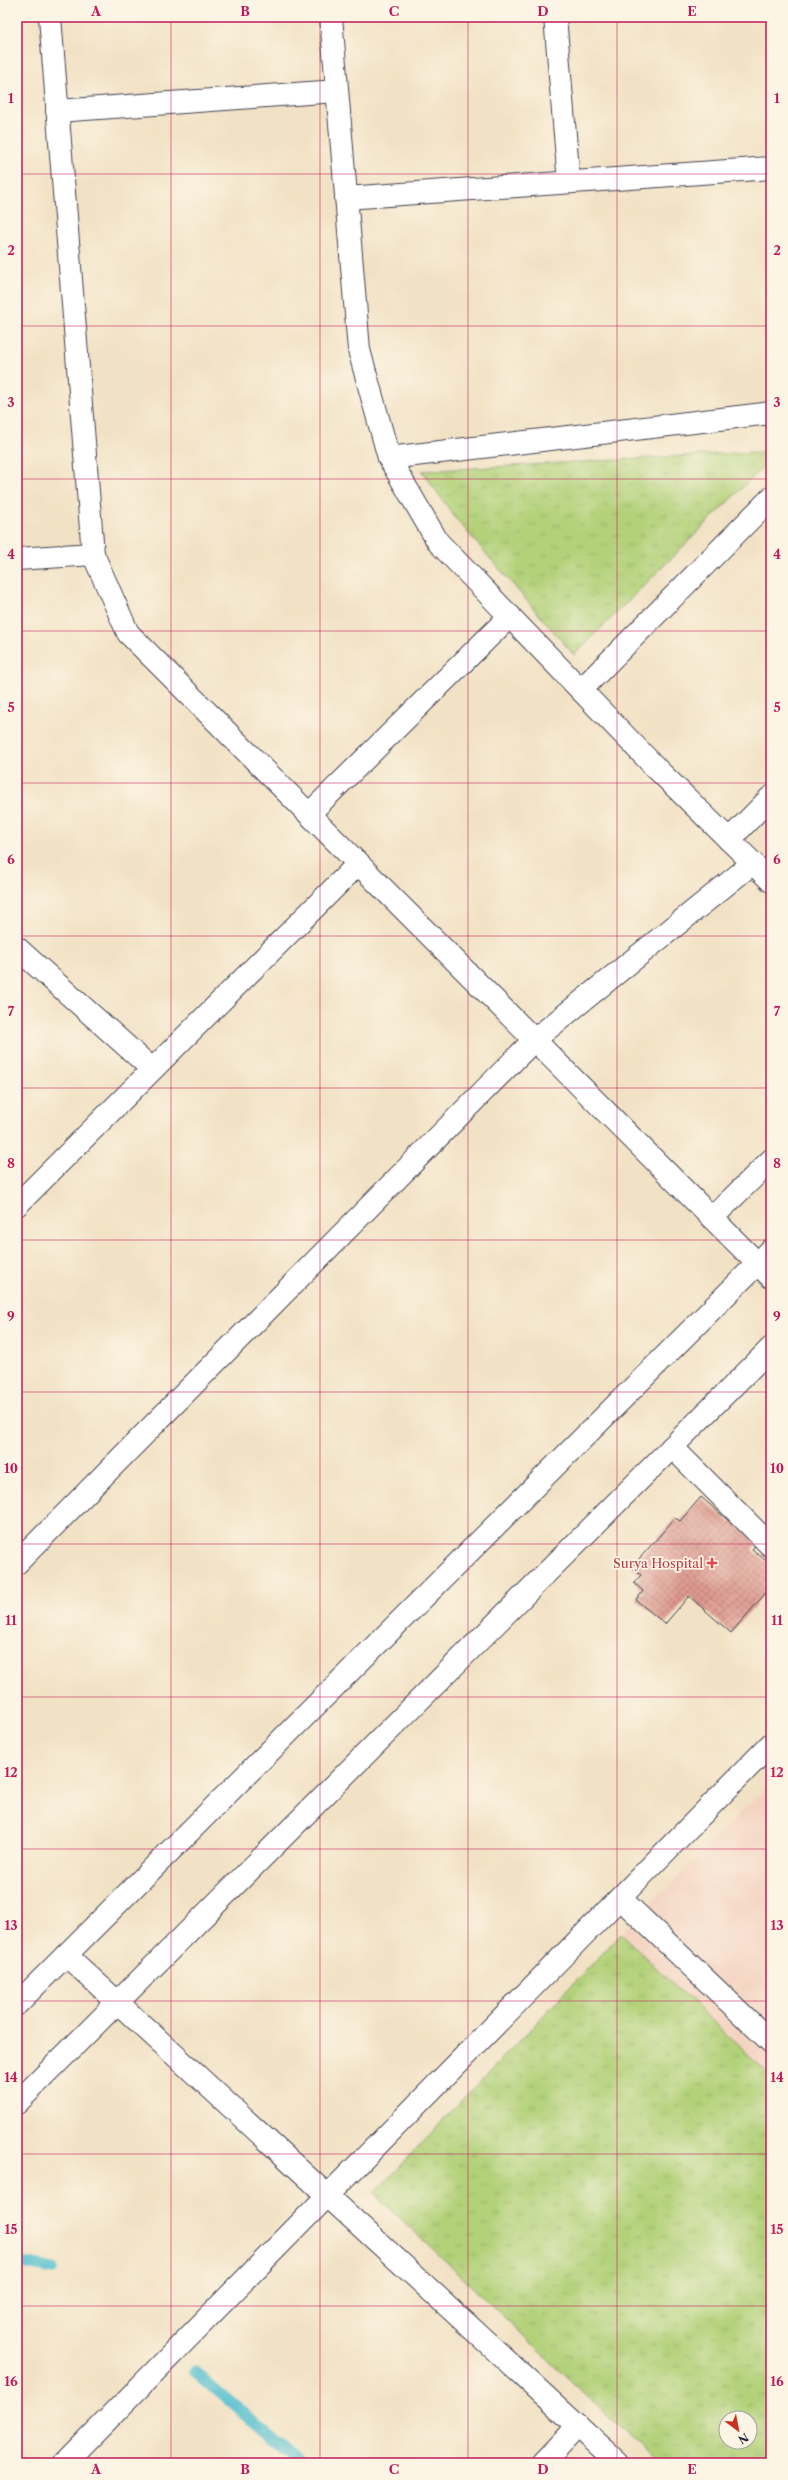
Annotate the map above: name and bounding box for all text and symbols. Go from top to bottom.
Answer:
text: A [90,3,102,19]
text: B [240,3,250,19]
text: C [389,3,399,19]
text: D [537,3,549,19]
text: E [687,3,697,19]
text: 1 [8,90,14,106]
text: 1 [774,90,780,106]
text: 2 [7,242,15,258]
text: 2 [773,242,781,258]
text: 3 [7,394,15,410]
text: 3 [773,394,781,410]
text: 4 [7,546,15,562]
text: 4 [773,546,781,562]
text: 5 [7,699,15,715]
text: 5 [773,699,781,715]
text: 6 [7,851,15,867]
text: 6 [773,851,781,867]
text: 7 [8,1003,15,1019]
text: 7 [774,1003,781,1019]
text: 8 [7,1155,15,1171]
text: 8 [773,1155,781,1171]
text: 9 [7,1308,15,1324]
text: 9 [773,1308,781,1324]
text: 10 [4,1460,18,1476]
text: 10 [770,1460,784,1476]
place label: Surya Hospital [613,1555,703,1571]
marker: Surya Hospital [706,1557,718,1569]
text: 11 [5,1612,17,1628]
text: 11 [771,1612,783,1628]
text: 12 [4,1764,18,1780]
text: 12 [770,1764,784,1780]
text: 13 [4,1917,18,1933]
text: 13 [770,1917,784,1933]
text: 14 [4,2069,18,2085]
text: 14 [770,2069,784,2085]
text: 15 [4,2221,18,2237]
text: 15 [770,2221,784,2237]
text: 16 [4,2373,18,2389]
text: 16 [770,2373,784,2389]
north arrow [718,2410,758,2450]
text: N [735,2430,751,2447]
text: A [90,2461,102,2477]
text: B [240,2461,250,2477]
text: C [389,2461,399,2477]
text: D [537,2461,549,2477]
text: E [687,2461,697,2477]

